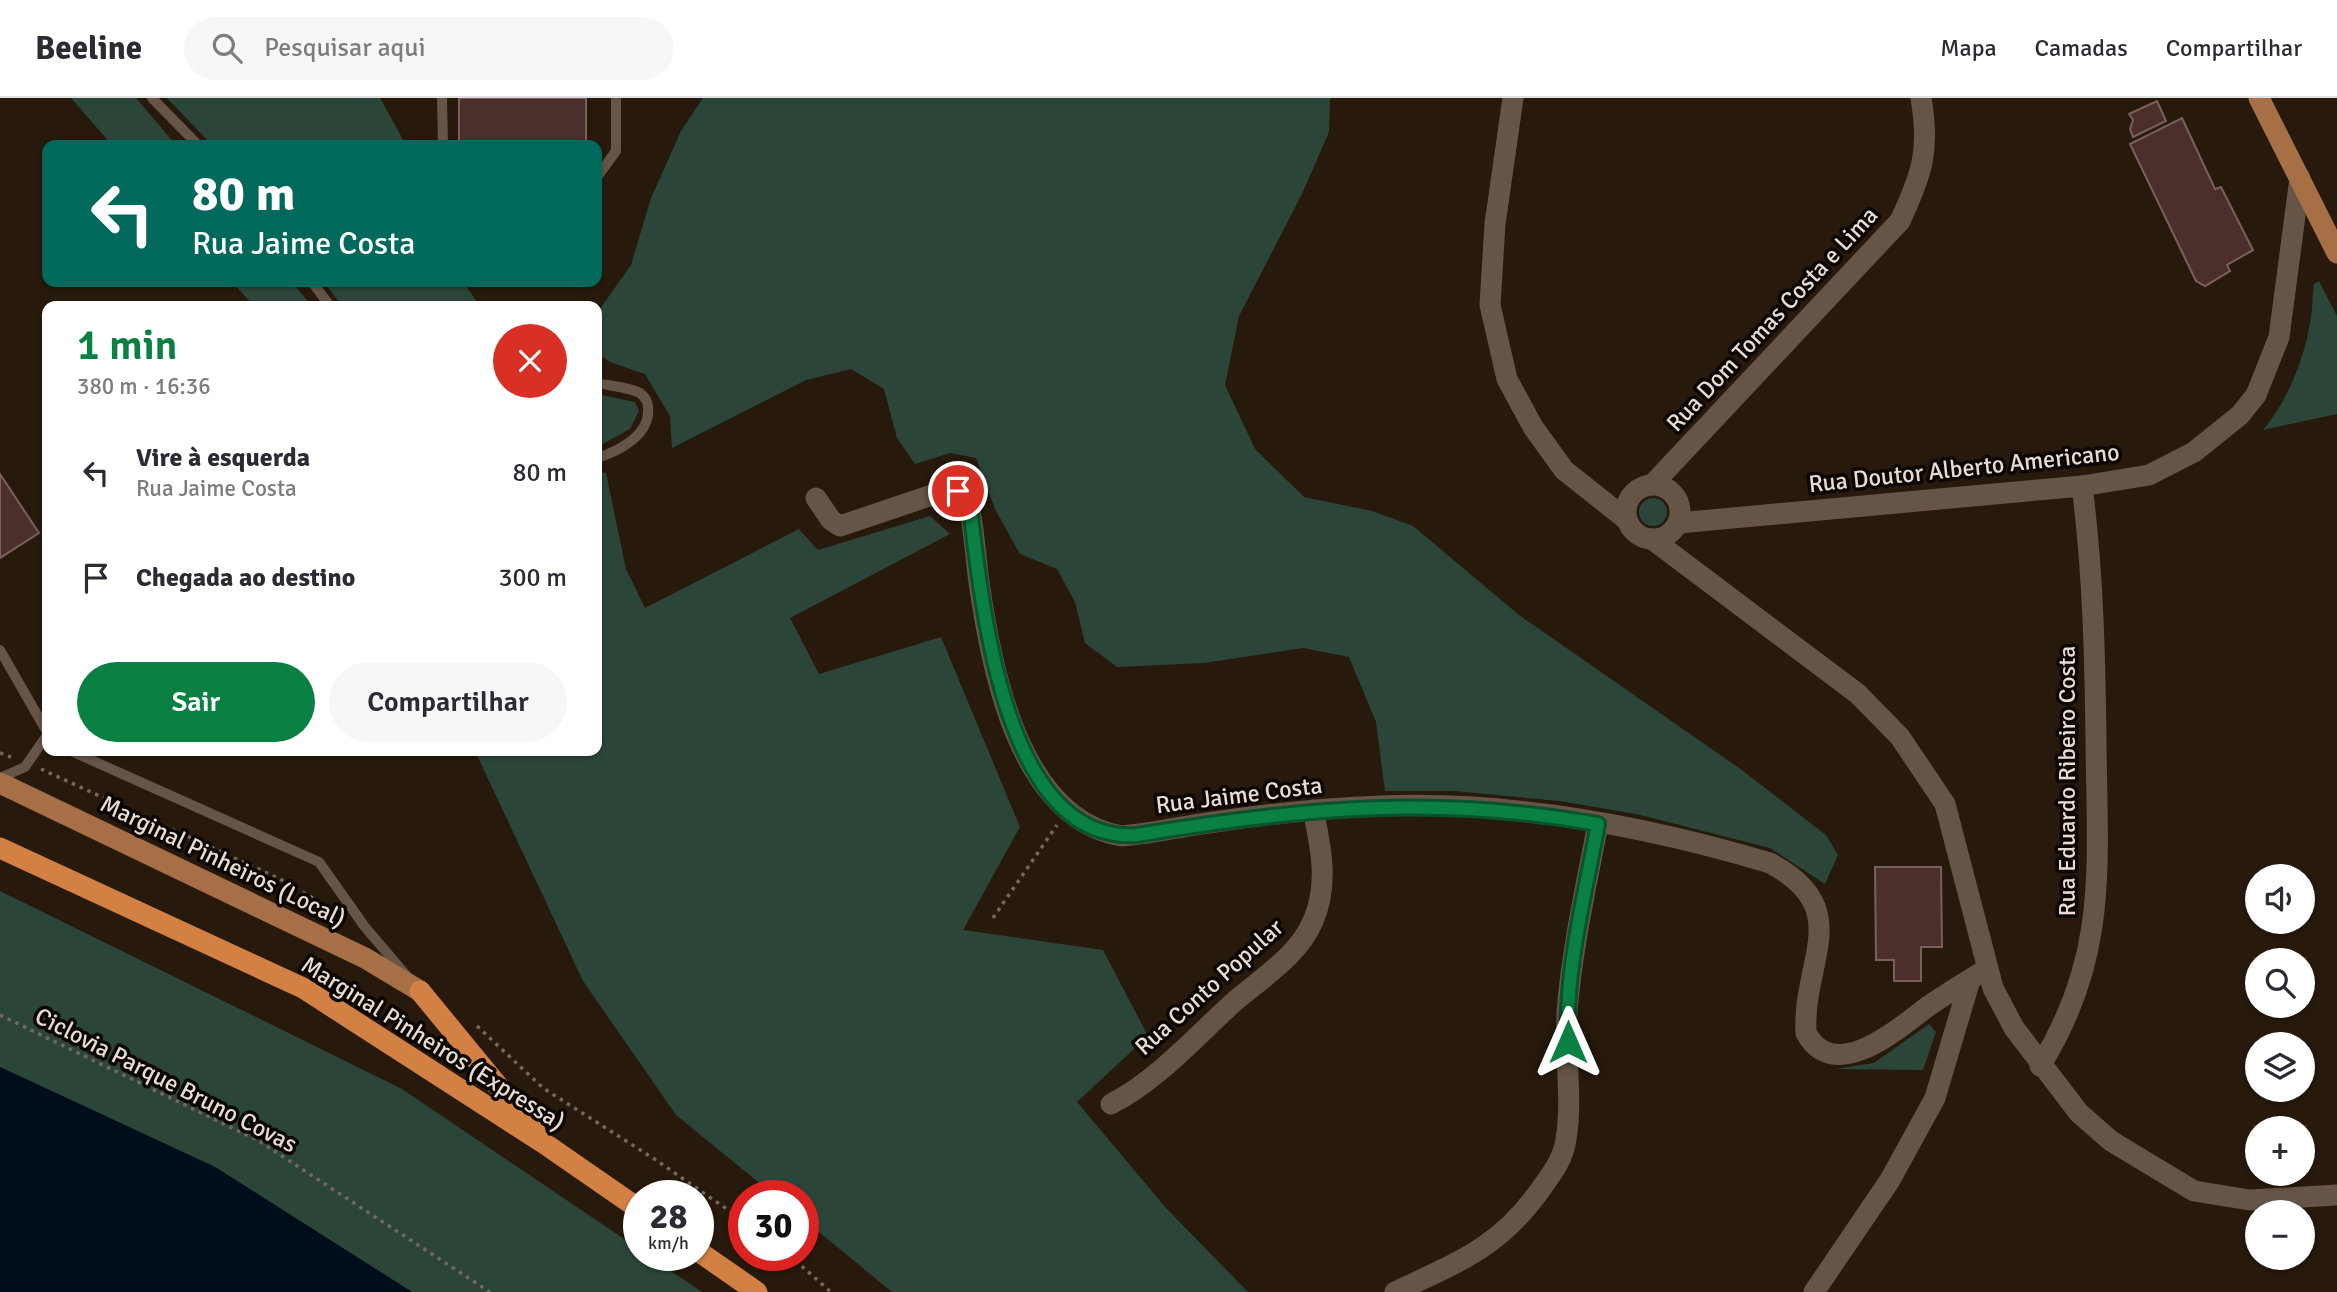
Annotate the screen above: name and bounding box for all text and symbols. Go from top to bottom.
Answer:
search box [184,17,674,80]
text: Beeline [35,28,142,69]
icon: search [208,29,246,67]
text: Pesquisar aqui [264,32,425,64]
text: Mapa [1940,33,1997,63]
text: Camadas [2035,33,2128,63]
text: Compartilhar [2166,33,2302,63]
text: 80 m [192,164,295,224]
icon: left [77,168,168,259]
street label: Rua Dom Tomas Costa e Lima [1660,200,1884,438]
text: Rua Jaime Costa [192,224,415,263]
text: 1 min [77,320,178,371]
button: close [493,324,567,398]
text: 380 m · 16:36 [77,372,211,401]
street label: Rua Doutor Alberto Americano [1807,437,2121,499]
text: Vire à esquerda [136,442,310,474]
icon: left [77,454,115,492]
text: 80 m [512,457,567,489]
pin [928,461,988,521]
icon: arrive [939,472,977,510]
text: Rua Jaime Costa [136,474,297,503]
icon: arrive [77,559,115,597]
text: Chegada ao destino [136,562,355,594]
text: 300 m [498,562,567,594]
street label: Rua Eduardo Ribeiro Costa [2052,646,2082,916]
button: Sair [77,662,315,742]
button: Compartilhar [329,662,567,742]
street label: Rua Jaime Costa [1154,770,1324,820]
street label: Marginal Pinheiros (Local) [96,789,350,933]
map controls [2245,864,2315,1270]
button: sound [2245,864,2315,934]
street label: Rua Conto Popular [1128,912,1290,1062]
button: search [2245,948,2315,1018]
street label: Marginal Pinheiros (Expressa) [296,949,570,1137]
street label: Ciclovia Parque Bruno Covas [30,1001,302,1159]
position arrow [1531,1005,1605,1079]
button: layers [2245,1032,2315,1102]
button: + [2245,1116,2315,1186]
speed limit sign: 30 [728,1180,819,1271]
text: 28 [650,1195,687,1238]
button: − [2245,1200,2315,1270]
text: km/h [648,1232,689,1254]

